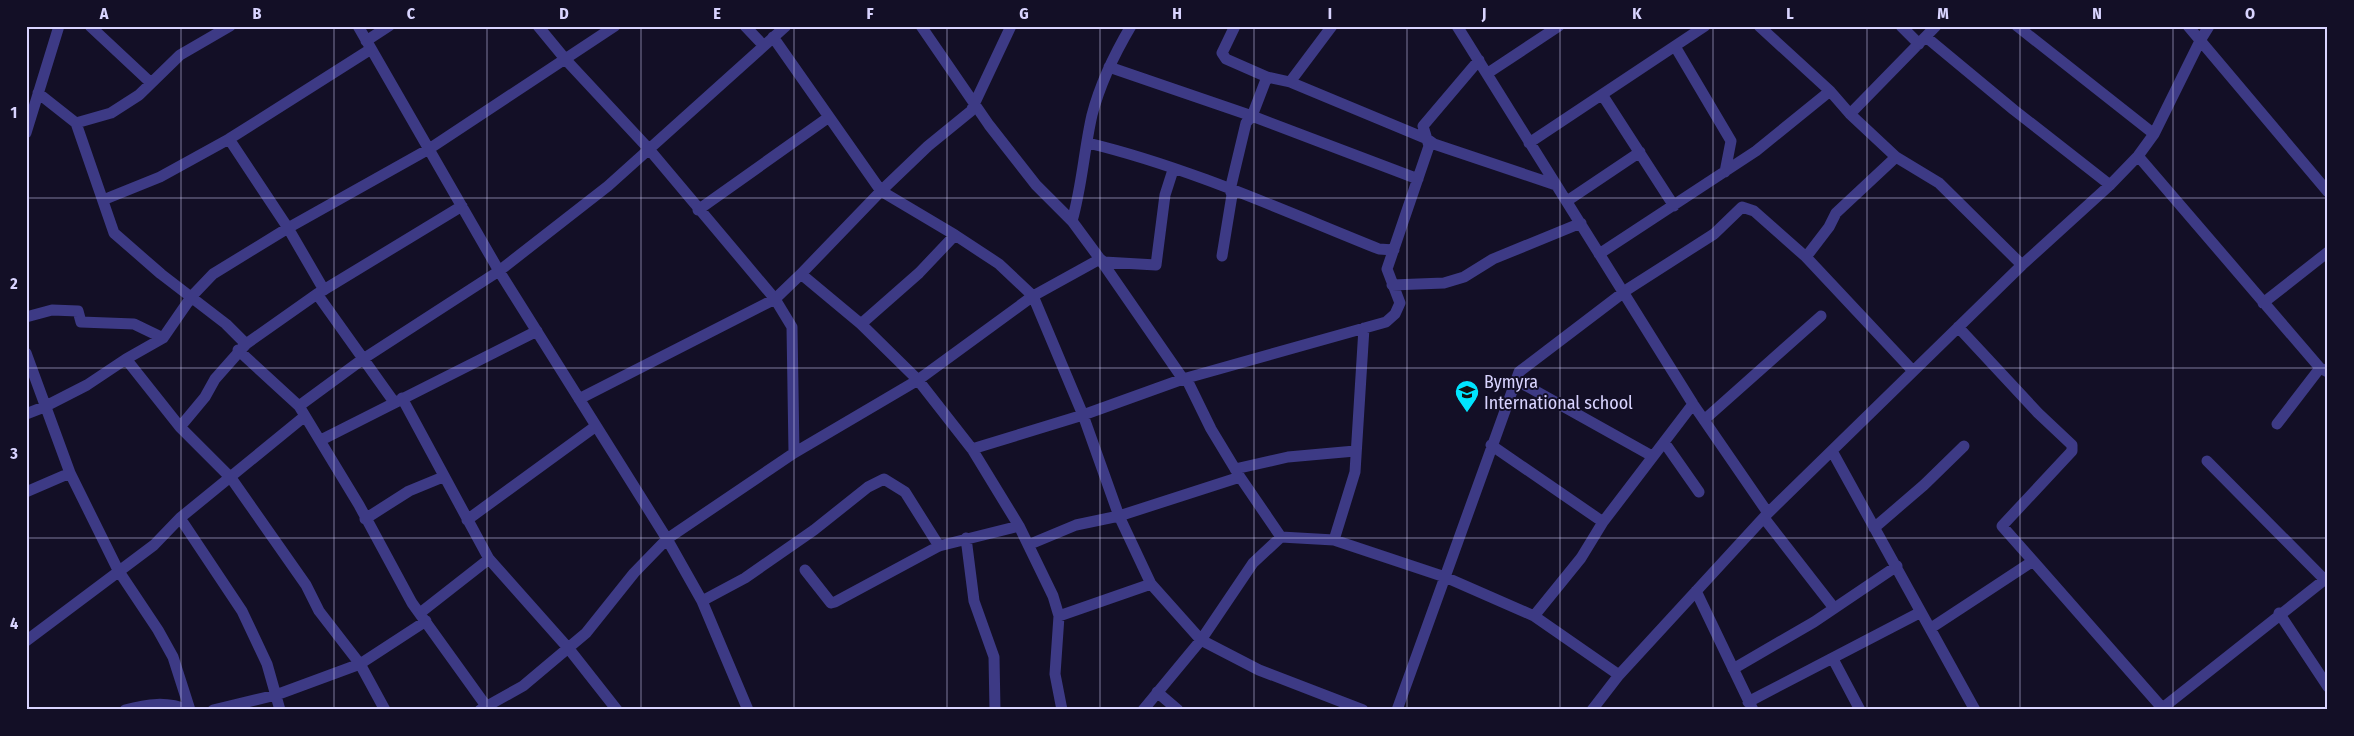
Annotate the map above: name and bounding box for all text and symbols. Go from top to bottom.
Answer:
text: A [99,4,109,23]
text: B [253,4,262,23]
text: C [407,4,416,23]
text: D [559,4,569,23]
text: E [713,4,721,23]
text: F [866,4,874,23]
text: G [1019,4,1029,23]
text: H [1172,4,1182,23]
text: I [1328,4,1332,23]
text: J [1481,4,1486,23]
text: K [1632,4,1642,23]
text: L [1786,4,1794,23]
text: M [1937,4,1949,23]
text: N [2092,4,2102,23]
text: O [2245,4,2255,23]
text: 1 [11,103,17,122]
text: 2 [9,274,18,293]
place label: Bymyra International school [1484,371,1633,414]
school or university icon: Bymyra International school [1454,379,1480,413]
text: 3 [9,444,18,463]
text: 4 [10,614,18,633]

